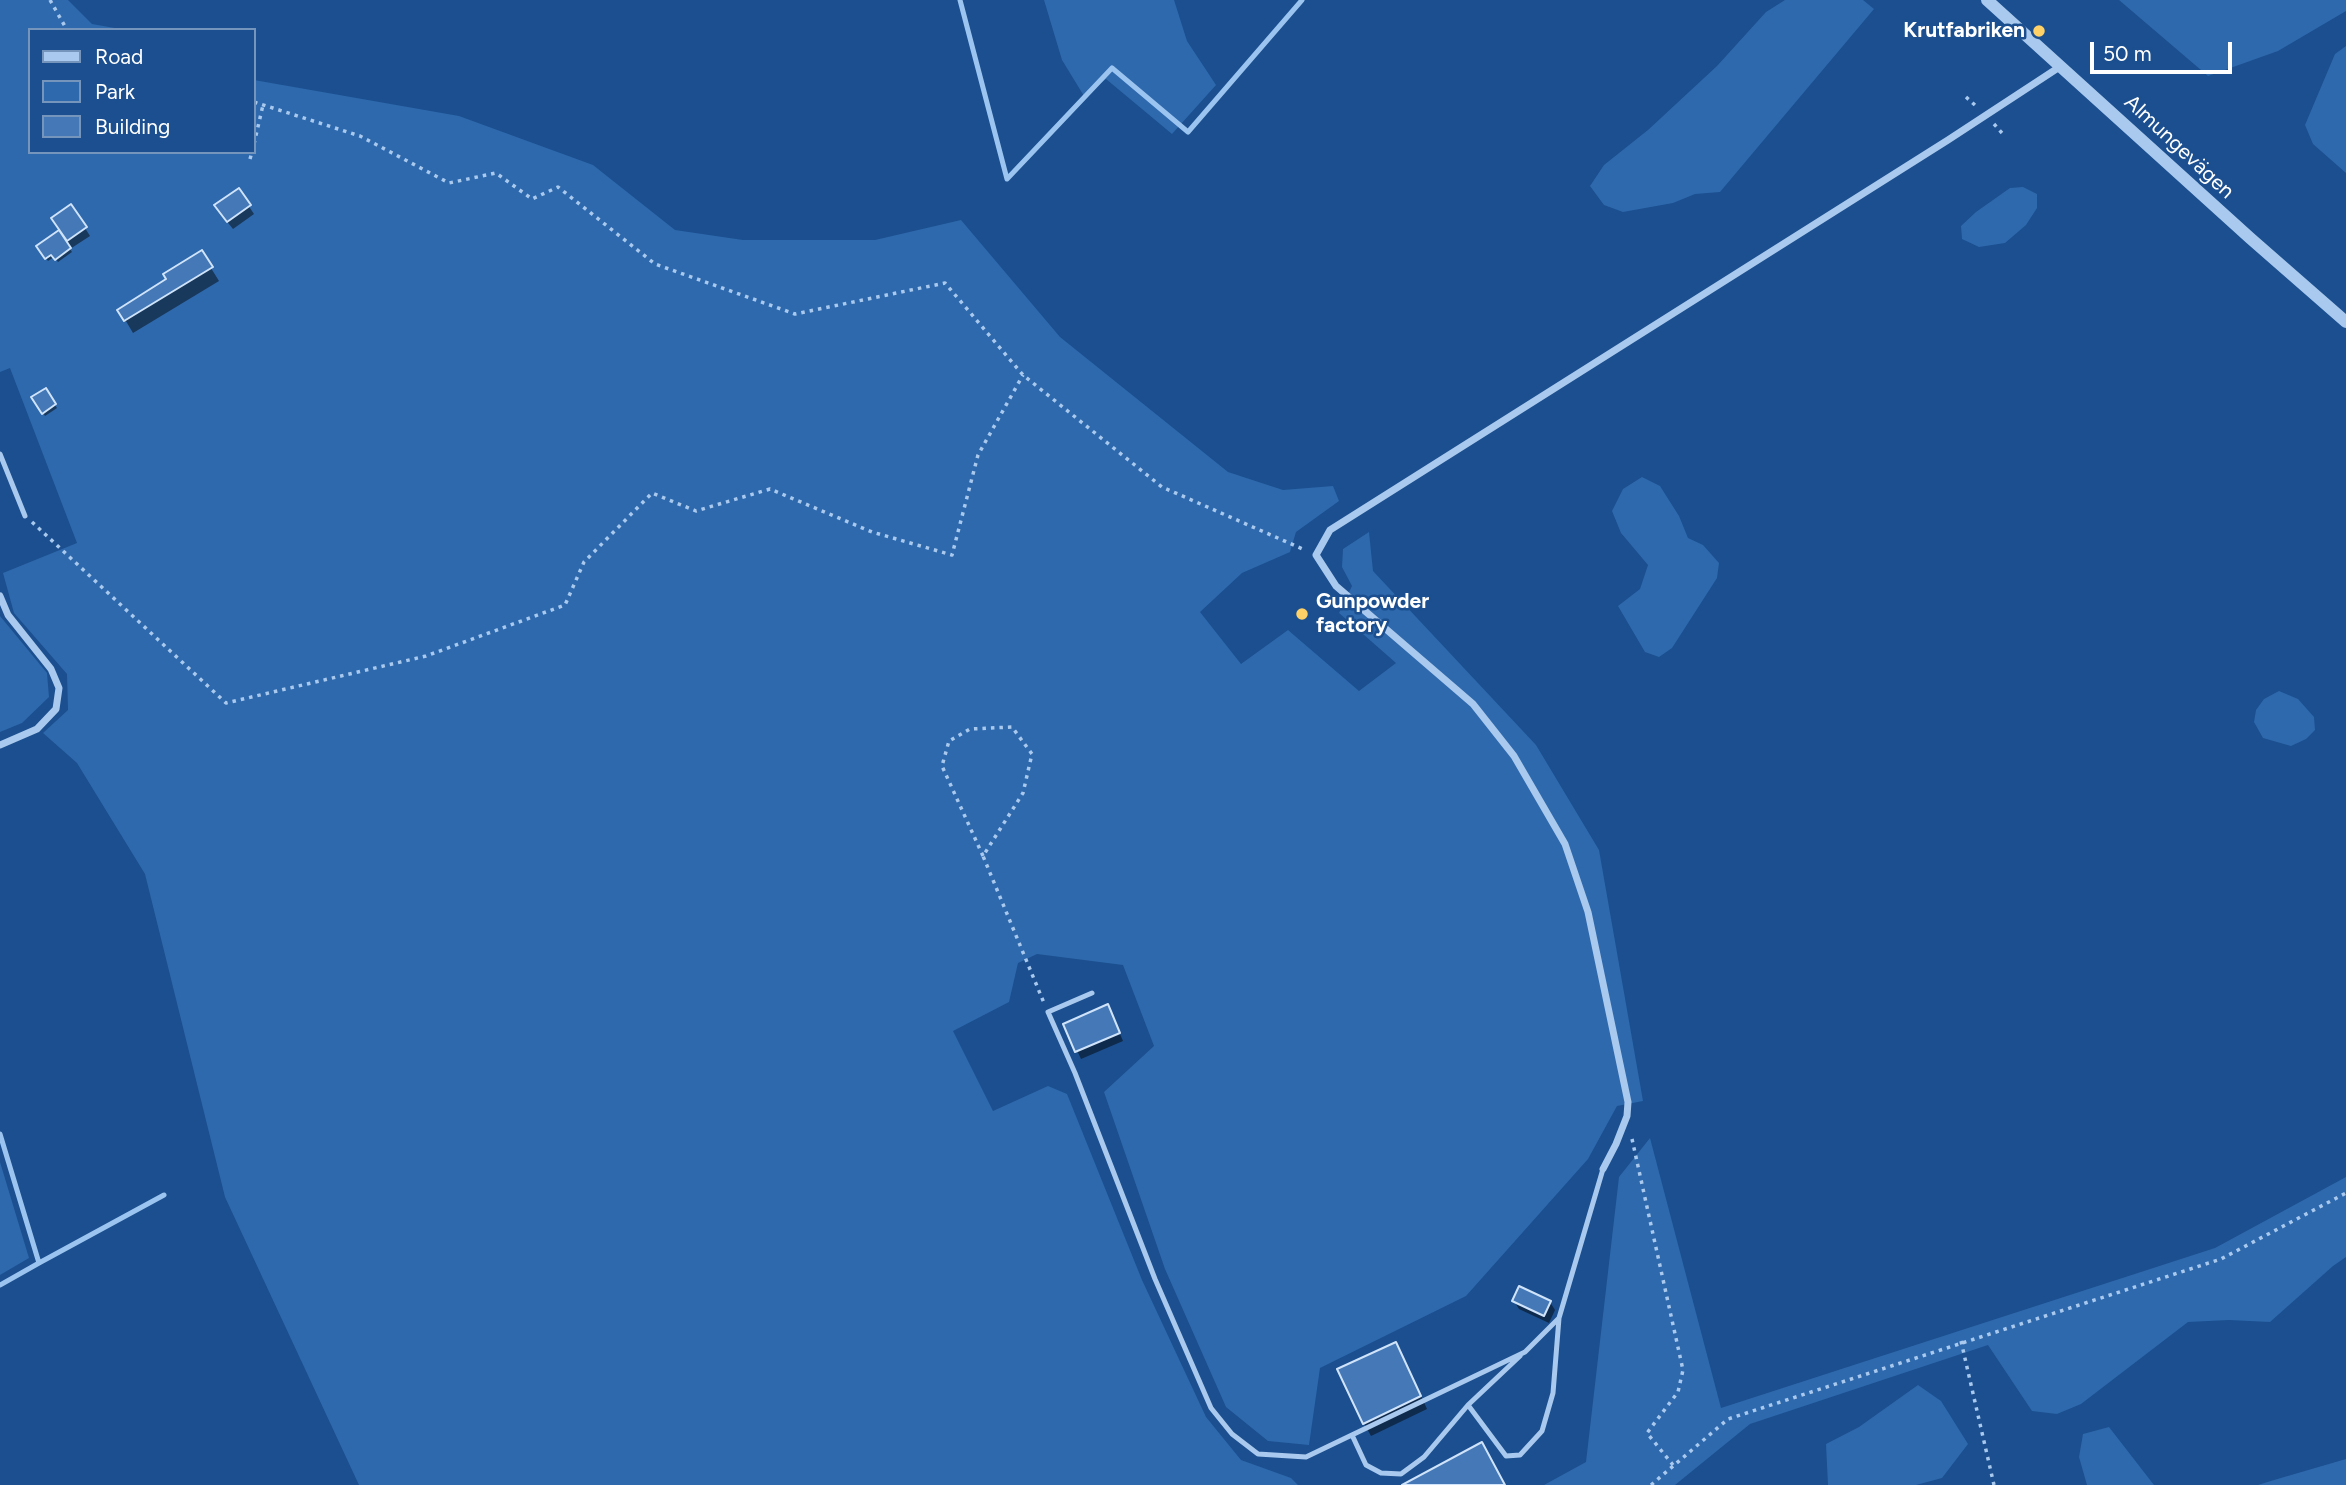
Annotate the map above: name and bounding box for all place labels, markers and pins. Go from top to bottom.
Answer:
place label: Krutfabriken [1903,18,2025,44]
marker: Krutfabriken [2031,23,2047,39]
place label: Gunpowder factory [1316,589,1429,639]
marker: Gunpowder factory [1294,606,1310,622]

